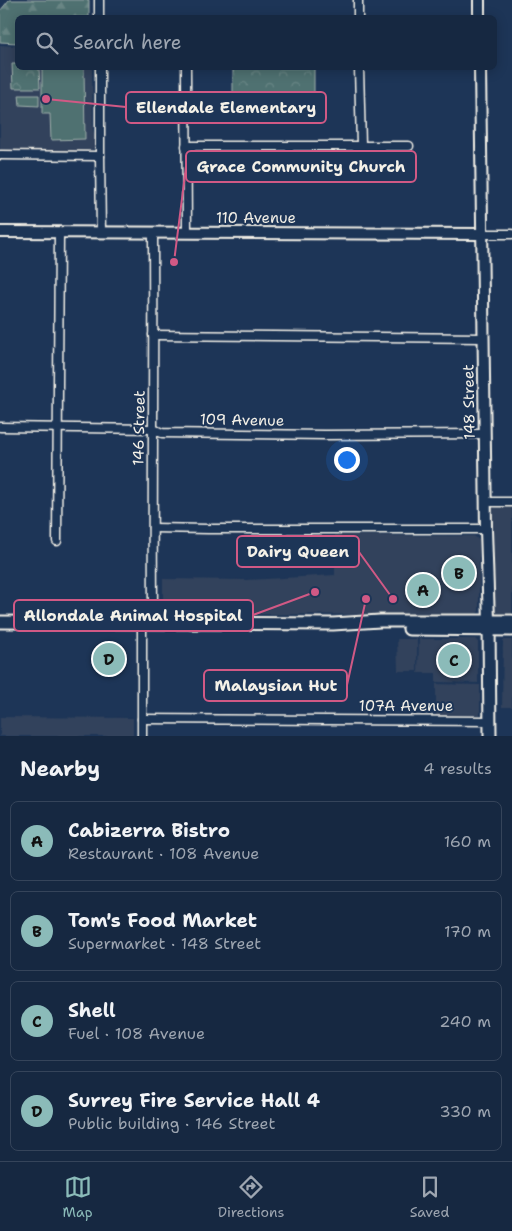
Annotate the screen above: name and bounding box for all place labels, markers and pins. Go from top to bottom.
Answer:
callout: Ellendale Elementary [126,92,326,123]
callout: Grace Community Church [186,151,416,182]
callout: Dairy Queen [237,536,359,567]
pin: B [443,554,475,592]
pin: A [407,571,439,609]
callout: Allondale Animal Hospital [14,600,253,631]
pin: D [93,640,125,678]
pin: C [438,641,470,679]
callout: Malaysian Hut [204,670,347,701]

